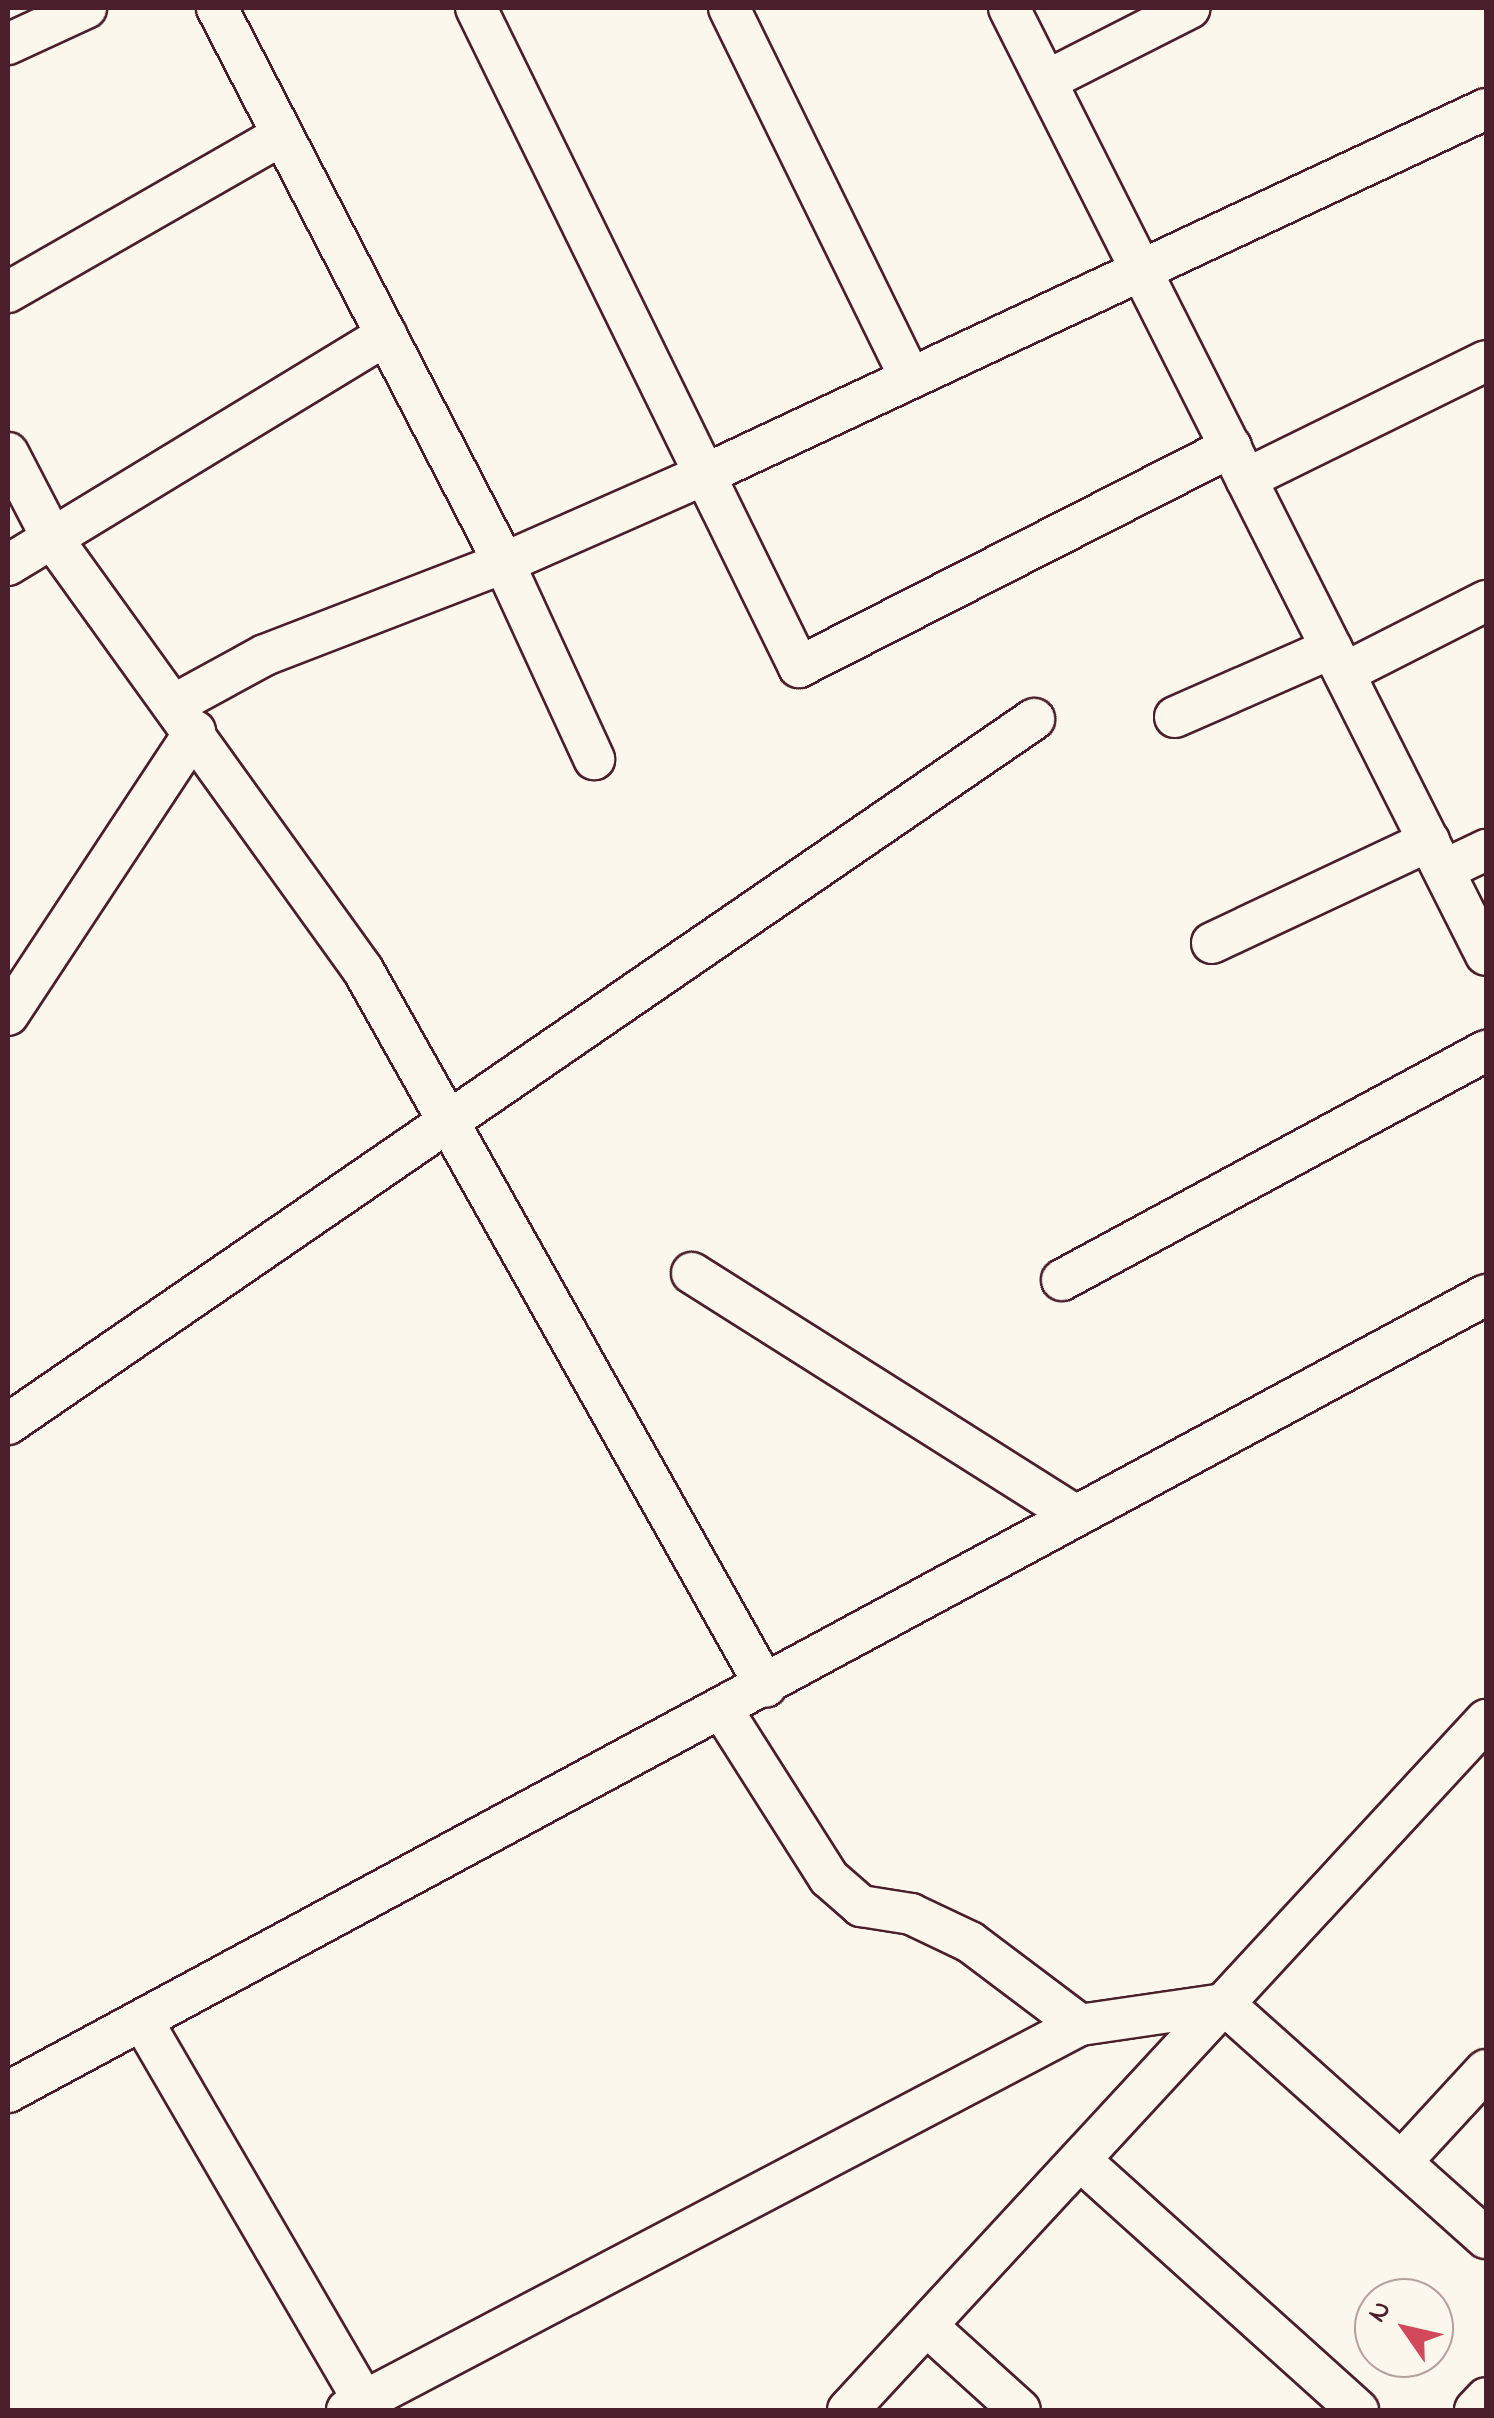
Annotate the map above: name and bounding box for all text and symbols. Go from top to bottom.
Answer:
north arrow [1354,2278,1454,2378]
text: N [1358,2293,1403,2331]

